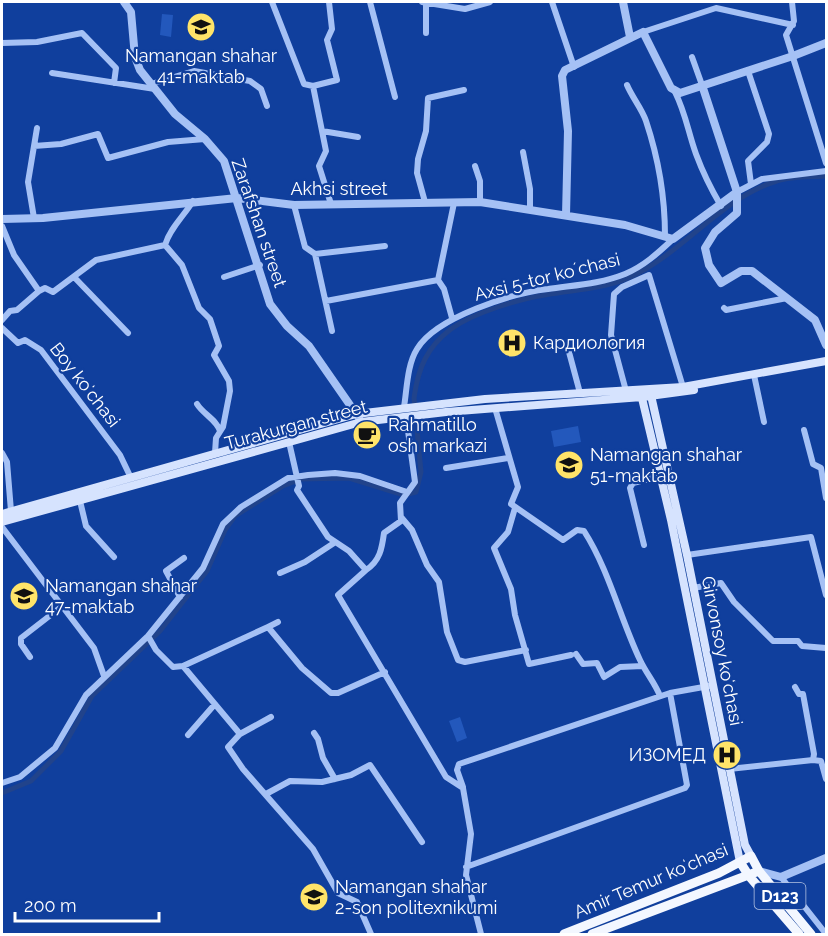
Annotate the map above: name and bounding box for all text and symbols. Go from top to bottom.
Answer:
school or university icon: Namangan shahar 41-maktab [185,11,217,43]
place label: Namangan shahar 41-maktab [125,45,278,87]
street label: Zarafshan street [228,156,291,290]
street label: Akhsi street [290,178,388,199]
street label: Аxsi 5-tor koʼchasi [472,248,622,305]
hospital icon: Кардиология [496,327,528,359]
place label: Кардиология [533,332,645,353]
street label: Boy koʻchasi [46,338,125,431]
street label: Turakurgan street [222,395,369,454]
place label: Rahmatillo osh markazi [388,414,487,456]
cafe icon: Rahmatillo osh markazi [351,419,383,451]
place label: Namangan shahar 51-maktab [590,444,743,486]
school or university icon: Namangan shahar 51-maktab [553,449,585,481]
street label: Girvonsoy koʻchasi [698,574,747,727]
place label: Namangan shahar 47-maktab [45,575,198,617]
school or university icon: Namangan shahar 47-maktab [8,580,40,612]
hospital icon: ИЗОМЕД [711,739,743,771]
place label: ИЗОМЕД [629,744,706,765]
street label: Amir Temur koʻchasi [571,839,731,922]
place label: Namangan shahar 2-son politexnikumi [335,876,497,918]
school or university icon: Namangan shahar 2-son politexnikumi [298,881,330,913]
road number: D123 [754,883,806,909]
scale bar [15,885,159,923]
text: 200 m [24,895,77,916]

